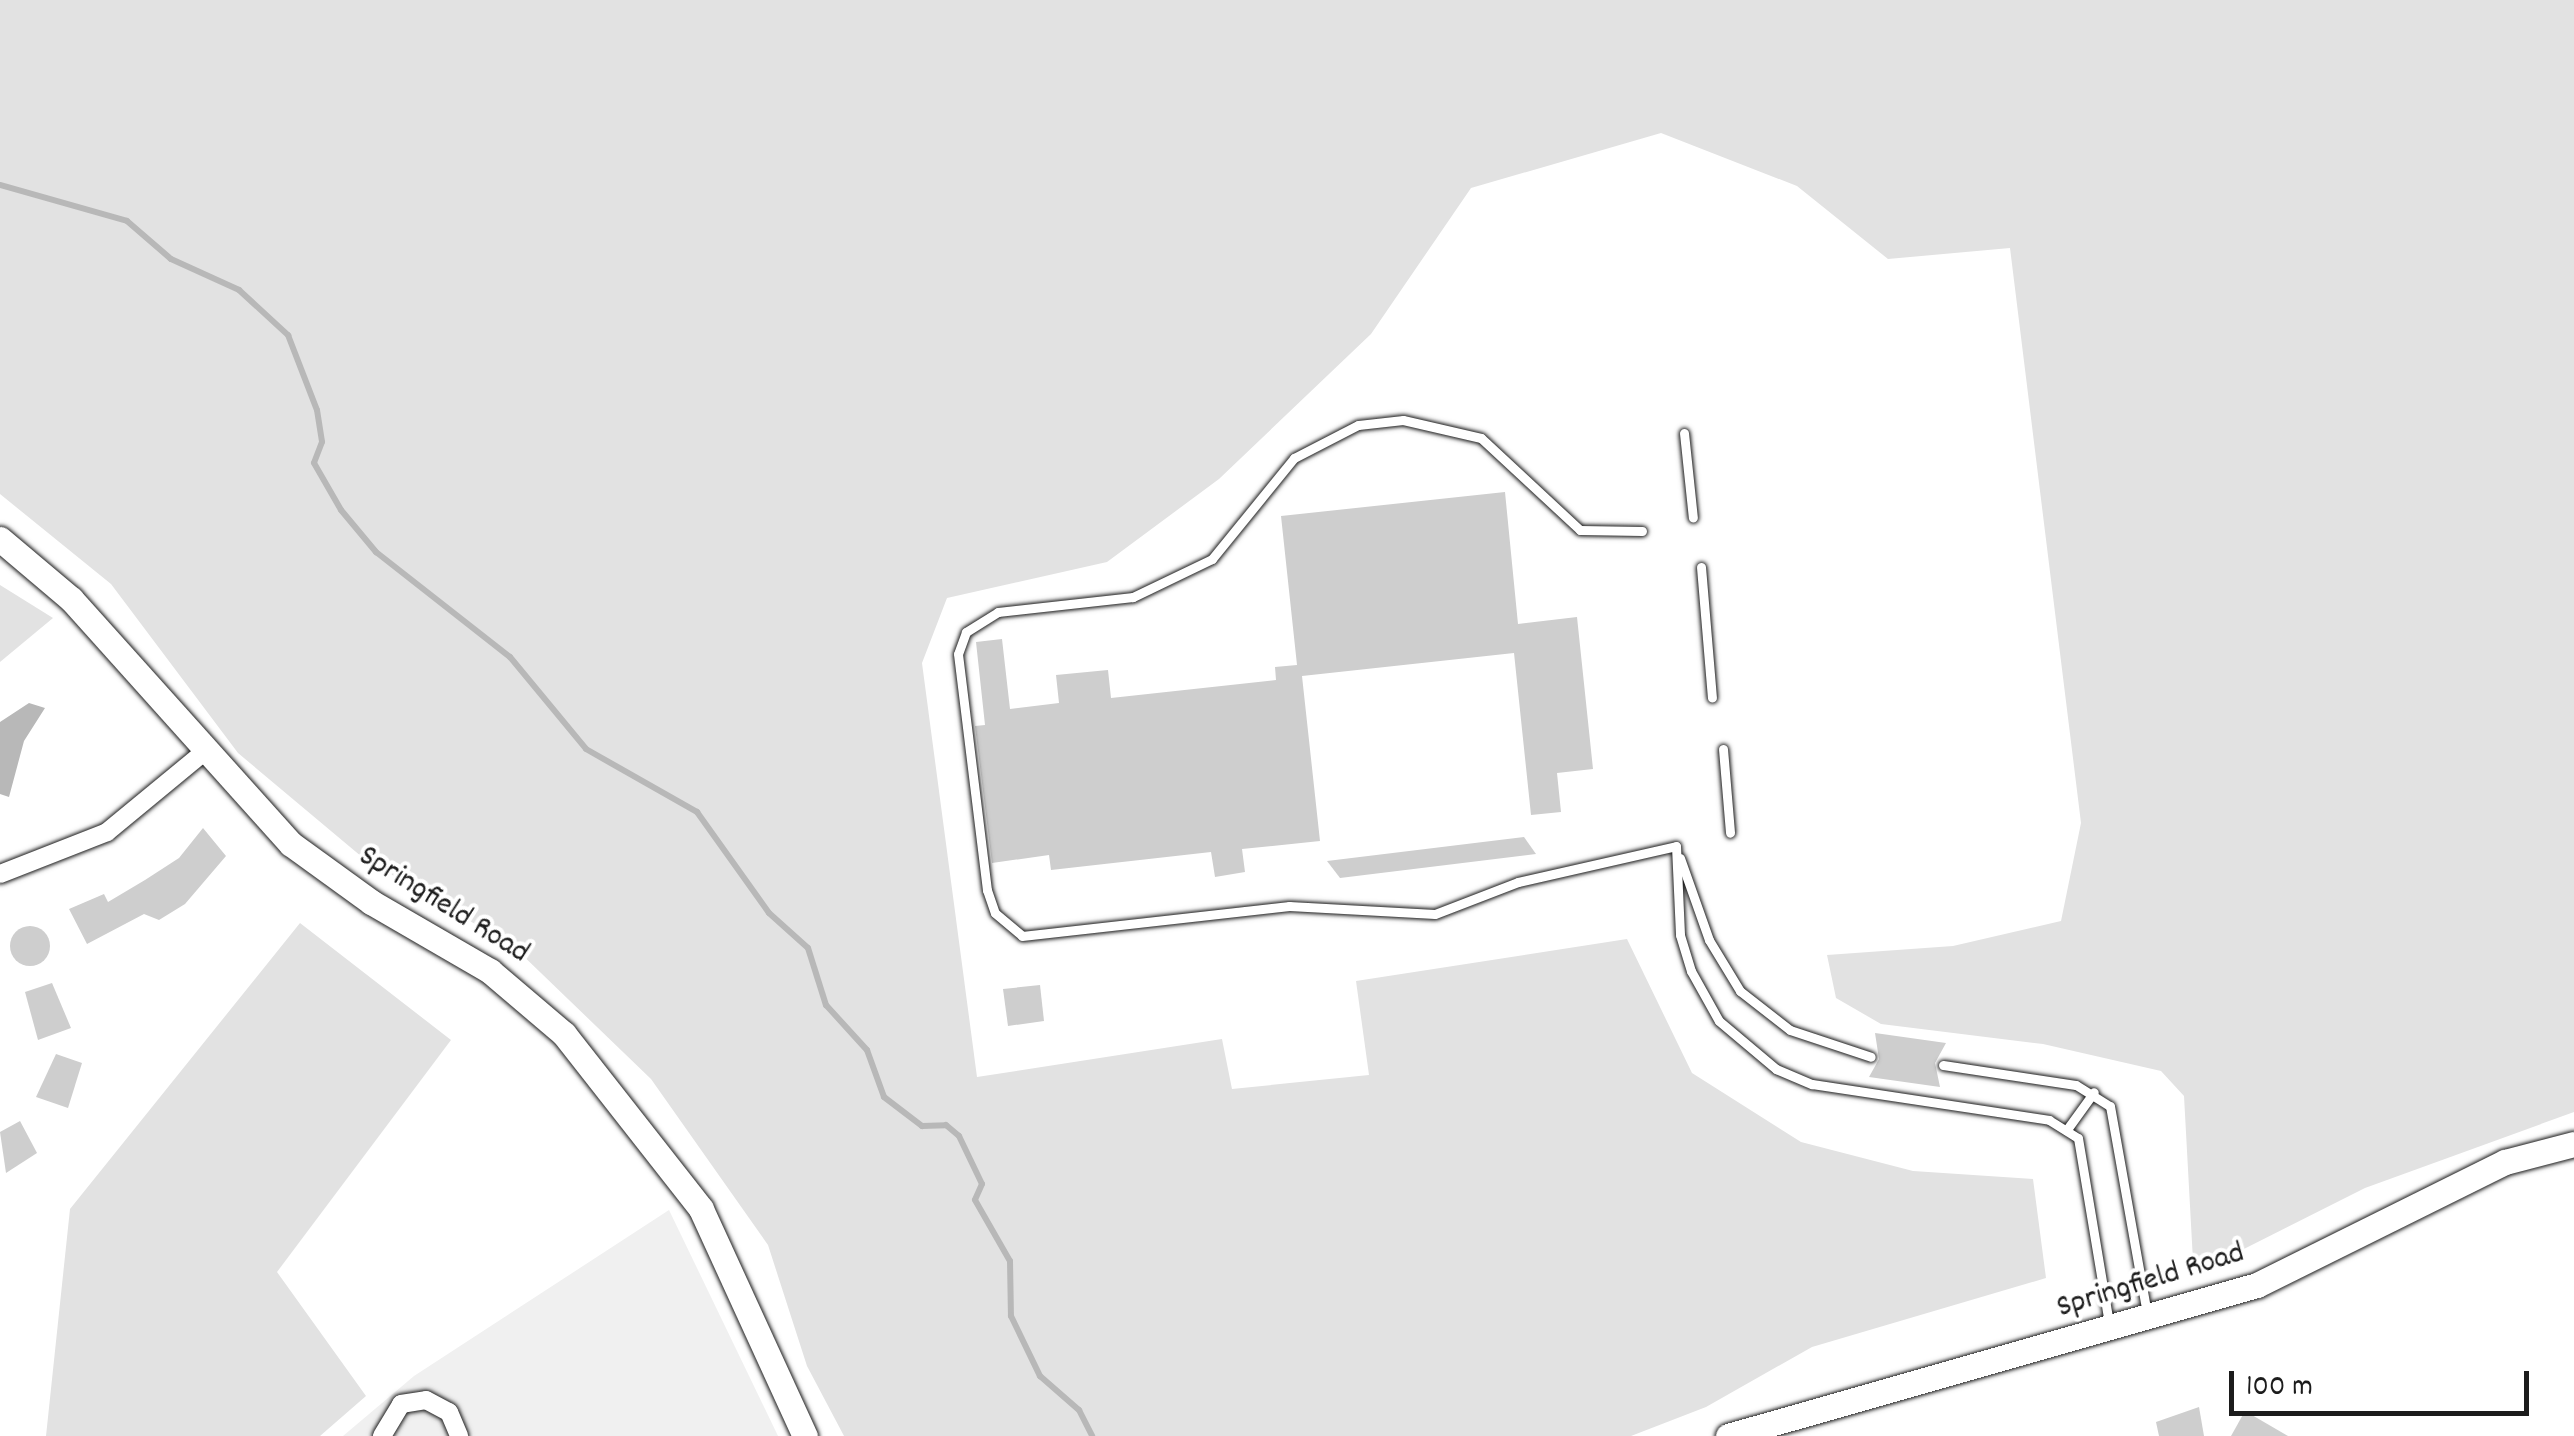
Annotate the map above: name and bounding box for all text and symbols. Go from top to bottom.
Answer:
street label: Springfield Road [351,838,535,974]
street label: Springfield Road [2053,1235,2249,1329]
scale bar [2234,1351,2534,1413]
text: 100 m [2246,1367,2313,1410]

